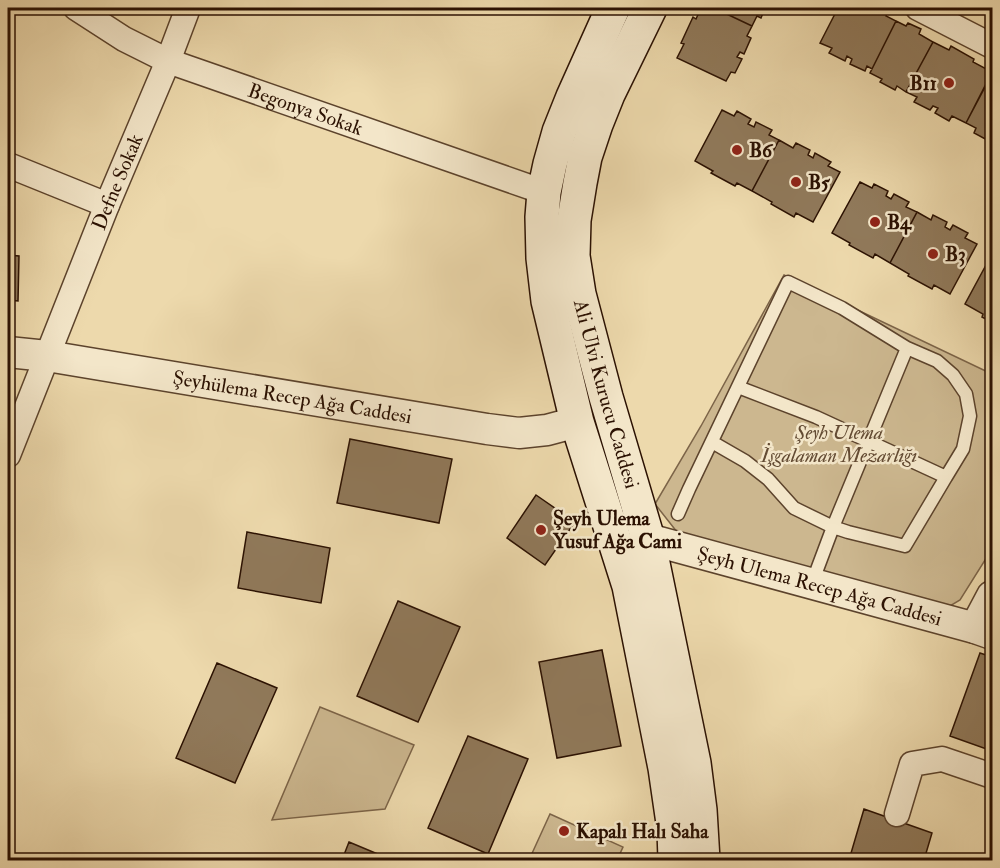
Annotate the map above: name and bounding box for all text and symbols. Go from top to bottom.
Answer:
place label: B11 [910,71,937,96]
marker: B11 [942,76,956,90]
street label: Begonya Sokak [245,77,367,141]
street label: Defne Sokak [86,130,148,234]
place label: B6 [749,138,774,163]
marker: B6 [730,143,744,157]
place label: B5 [808,170,831,195]
marker: B5 [789,175,803,189]
place label: B4 [887,210,912,235]
marker: B4 [868,215,882,229]
place label: B3 [945,242,966,267]
marker: B3 [926,247,940,261]
street label: Ali Ulvi Kurucu Caddesi [568,296,645,491]
street label: Şeyhülema Recep Ağa Caddesi [171,365,414,429]
park label: Şeyh Ulema İşgalaman Mezarlığı [760,420,917,468]
place label: Şeyh Ulema Yusuf Ağa Cami [552,506,683,555]
marker: Şeyh Ulema Yusuf Ağa Cami [534,523,548,537]
street label: Şeyh Ulema Recep Ağa Caddesi [695,541,945,631]
place label: Kapalı Halı Saha [576,819,709,845]
marker: Kapalı Halı Saha [557,824,571,838]

